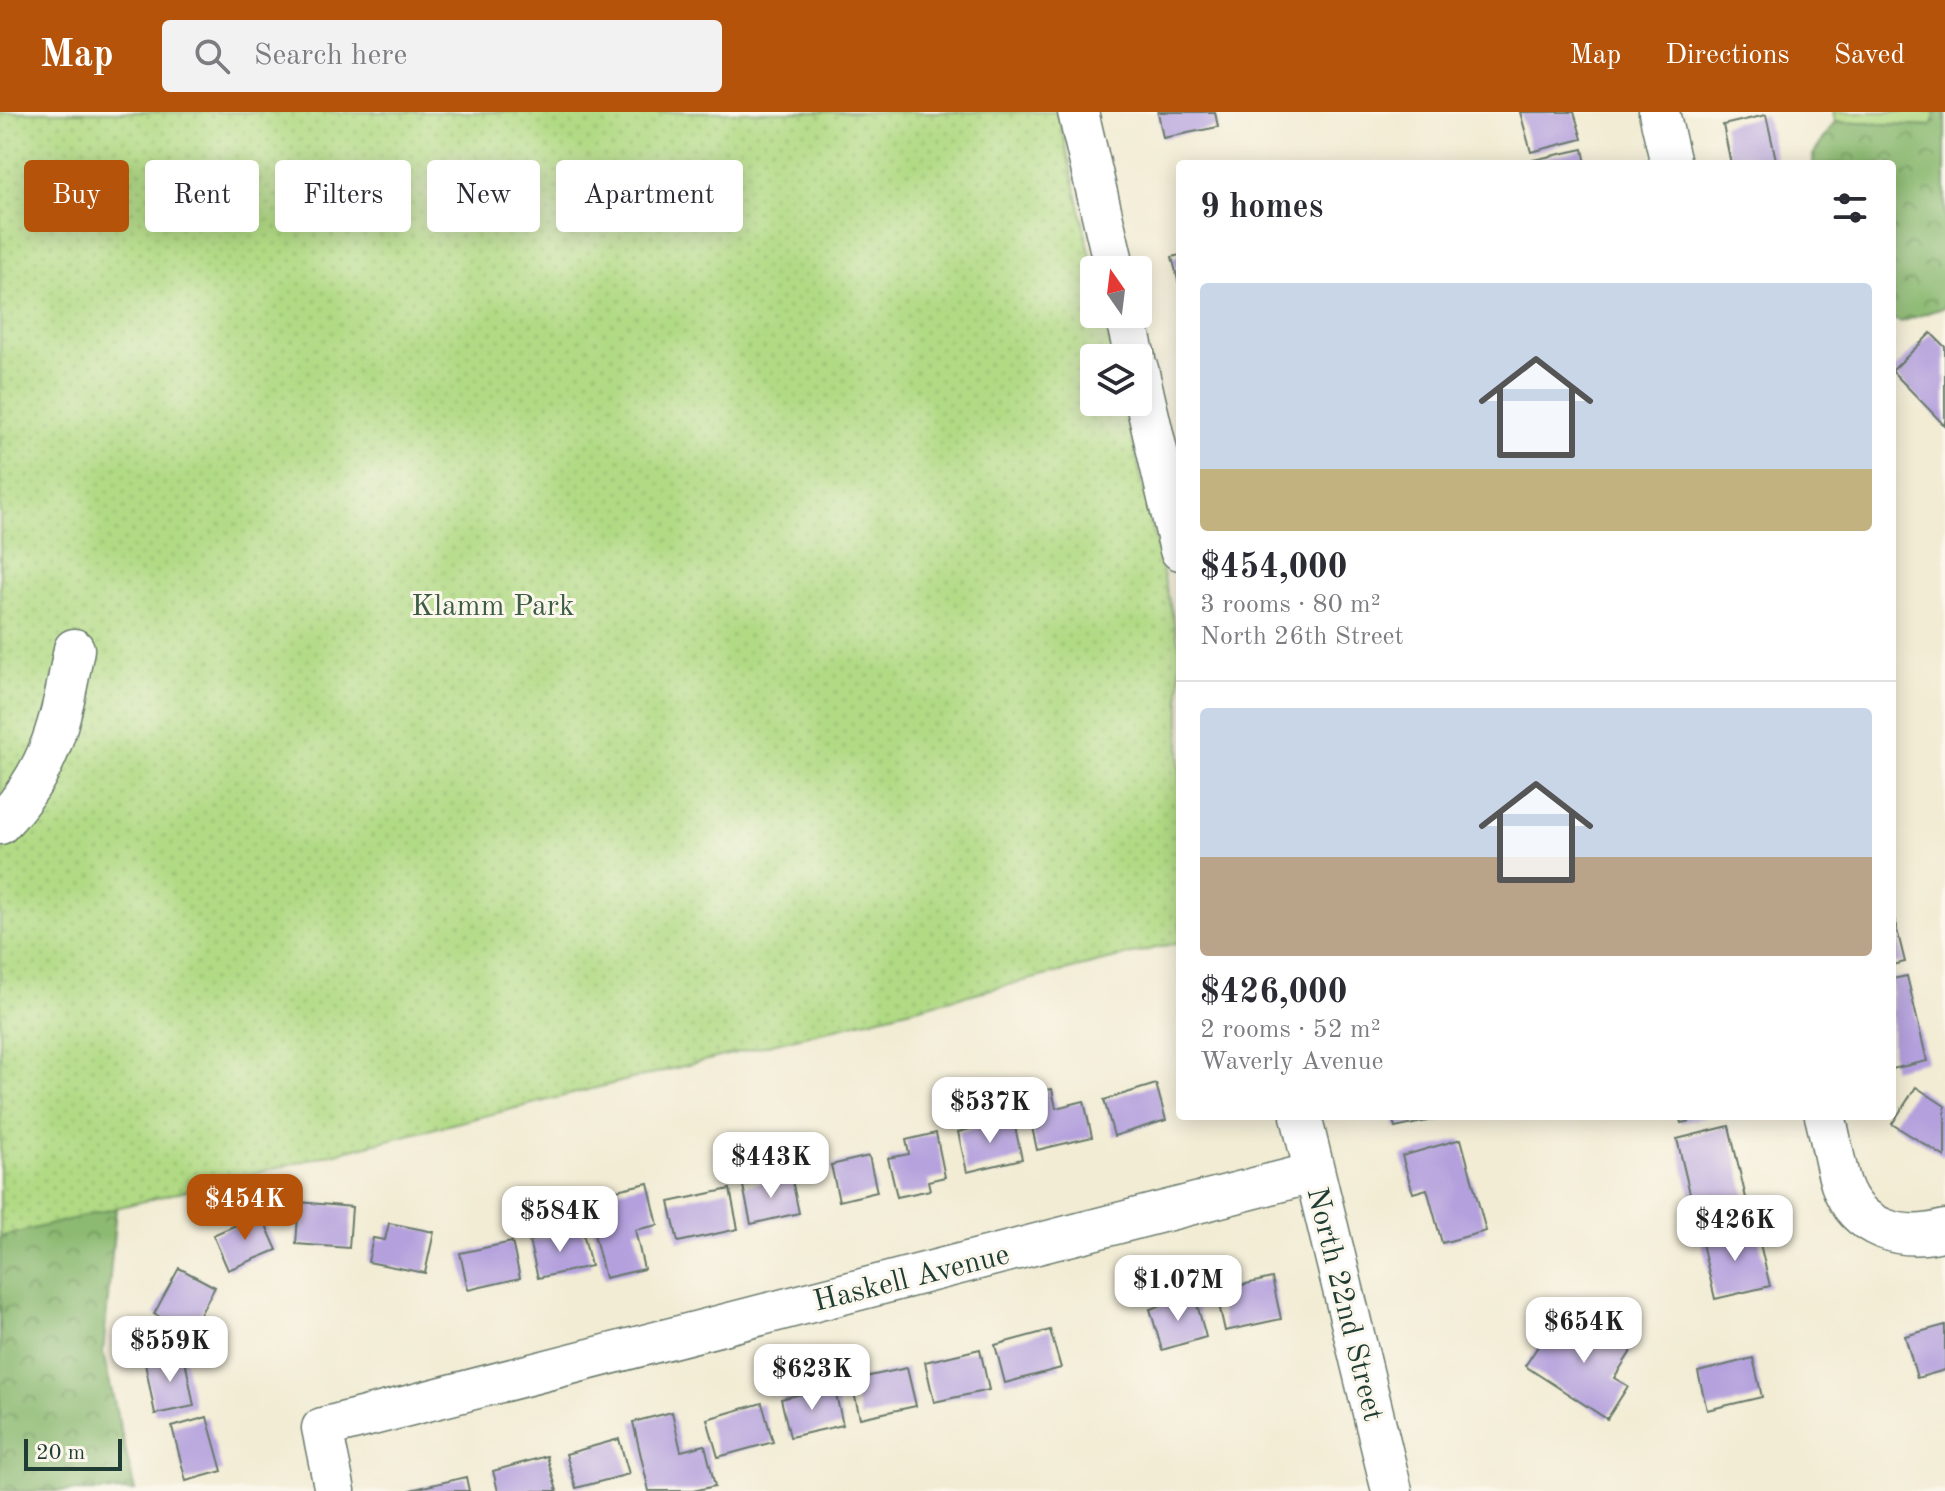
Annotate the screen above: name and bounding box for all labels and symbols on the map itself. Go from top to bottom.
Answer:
north arrow [1080,256,1152,328]
park label: Klamm Park [411,592,575,622]
pin: $537K [934,1077,1046,1145]
pin: $443K [715,1132,827,1200]
pin: $454K [189,1174,301,1242]
street label: North 22nd Street [1300,1184,1388,1425]
pin: $584K [504,1186,616,1254]
pin: $426K [1679,1195,1791,1263]
street label: Haskell Avenue [810,1240,1013,1318]
pin: $1.07M [1113,1255,1243,1323]
pin: $654K [1528,1297,1640,1365]
pin: $559K [114,1316,226,1384]
pin: $623K [756,1344,868,1412]
scale bar [24,1435,122,1471]

